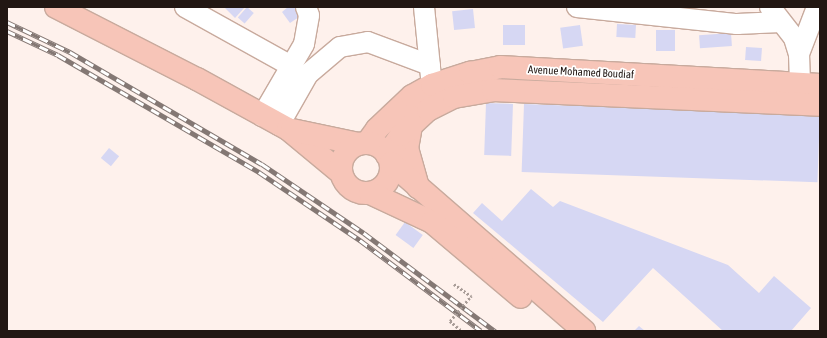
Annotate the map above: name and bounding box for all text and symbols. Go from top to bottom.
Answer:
street label: Avenue Mohamed Boudiaf [528,63,634,81]

